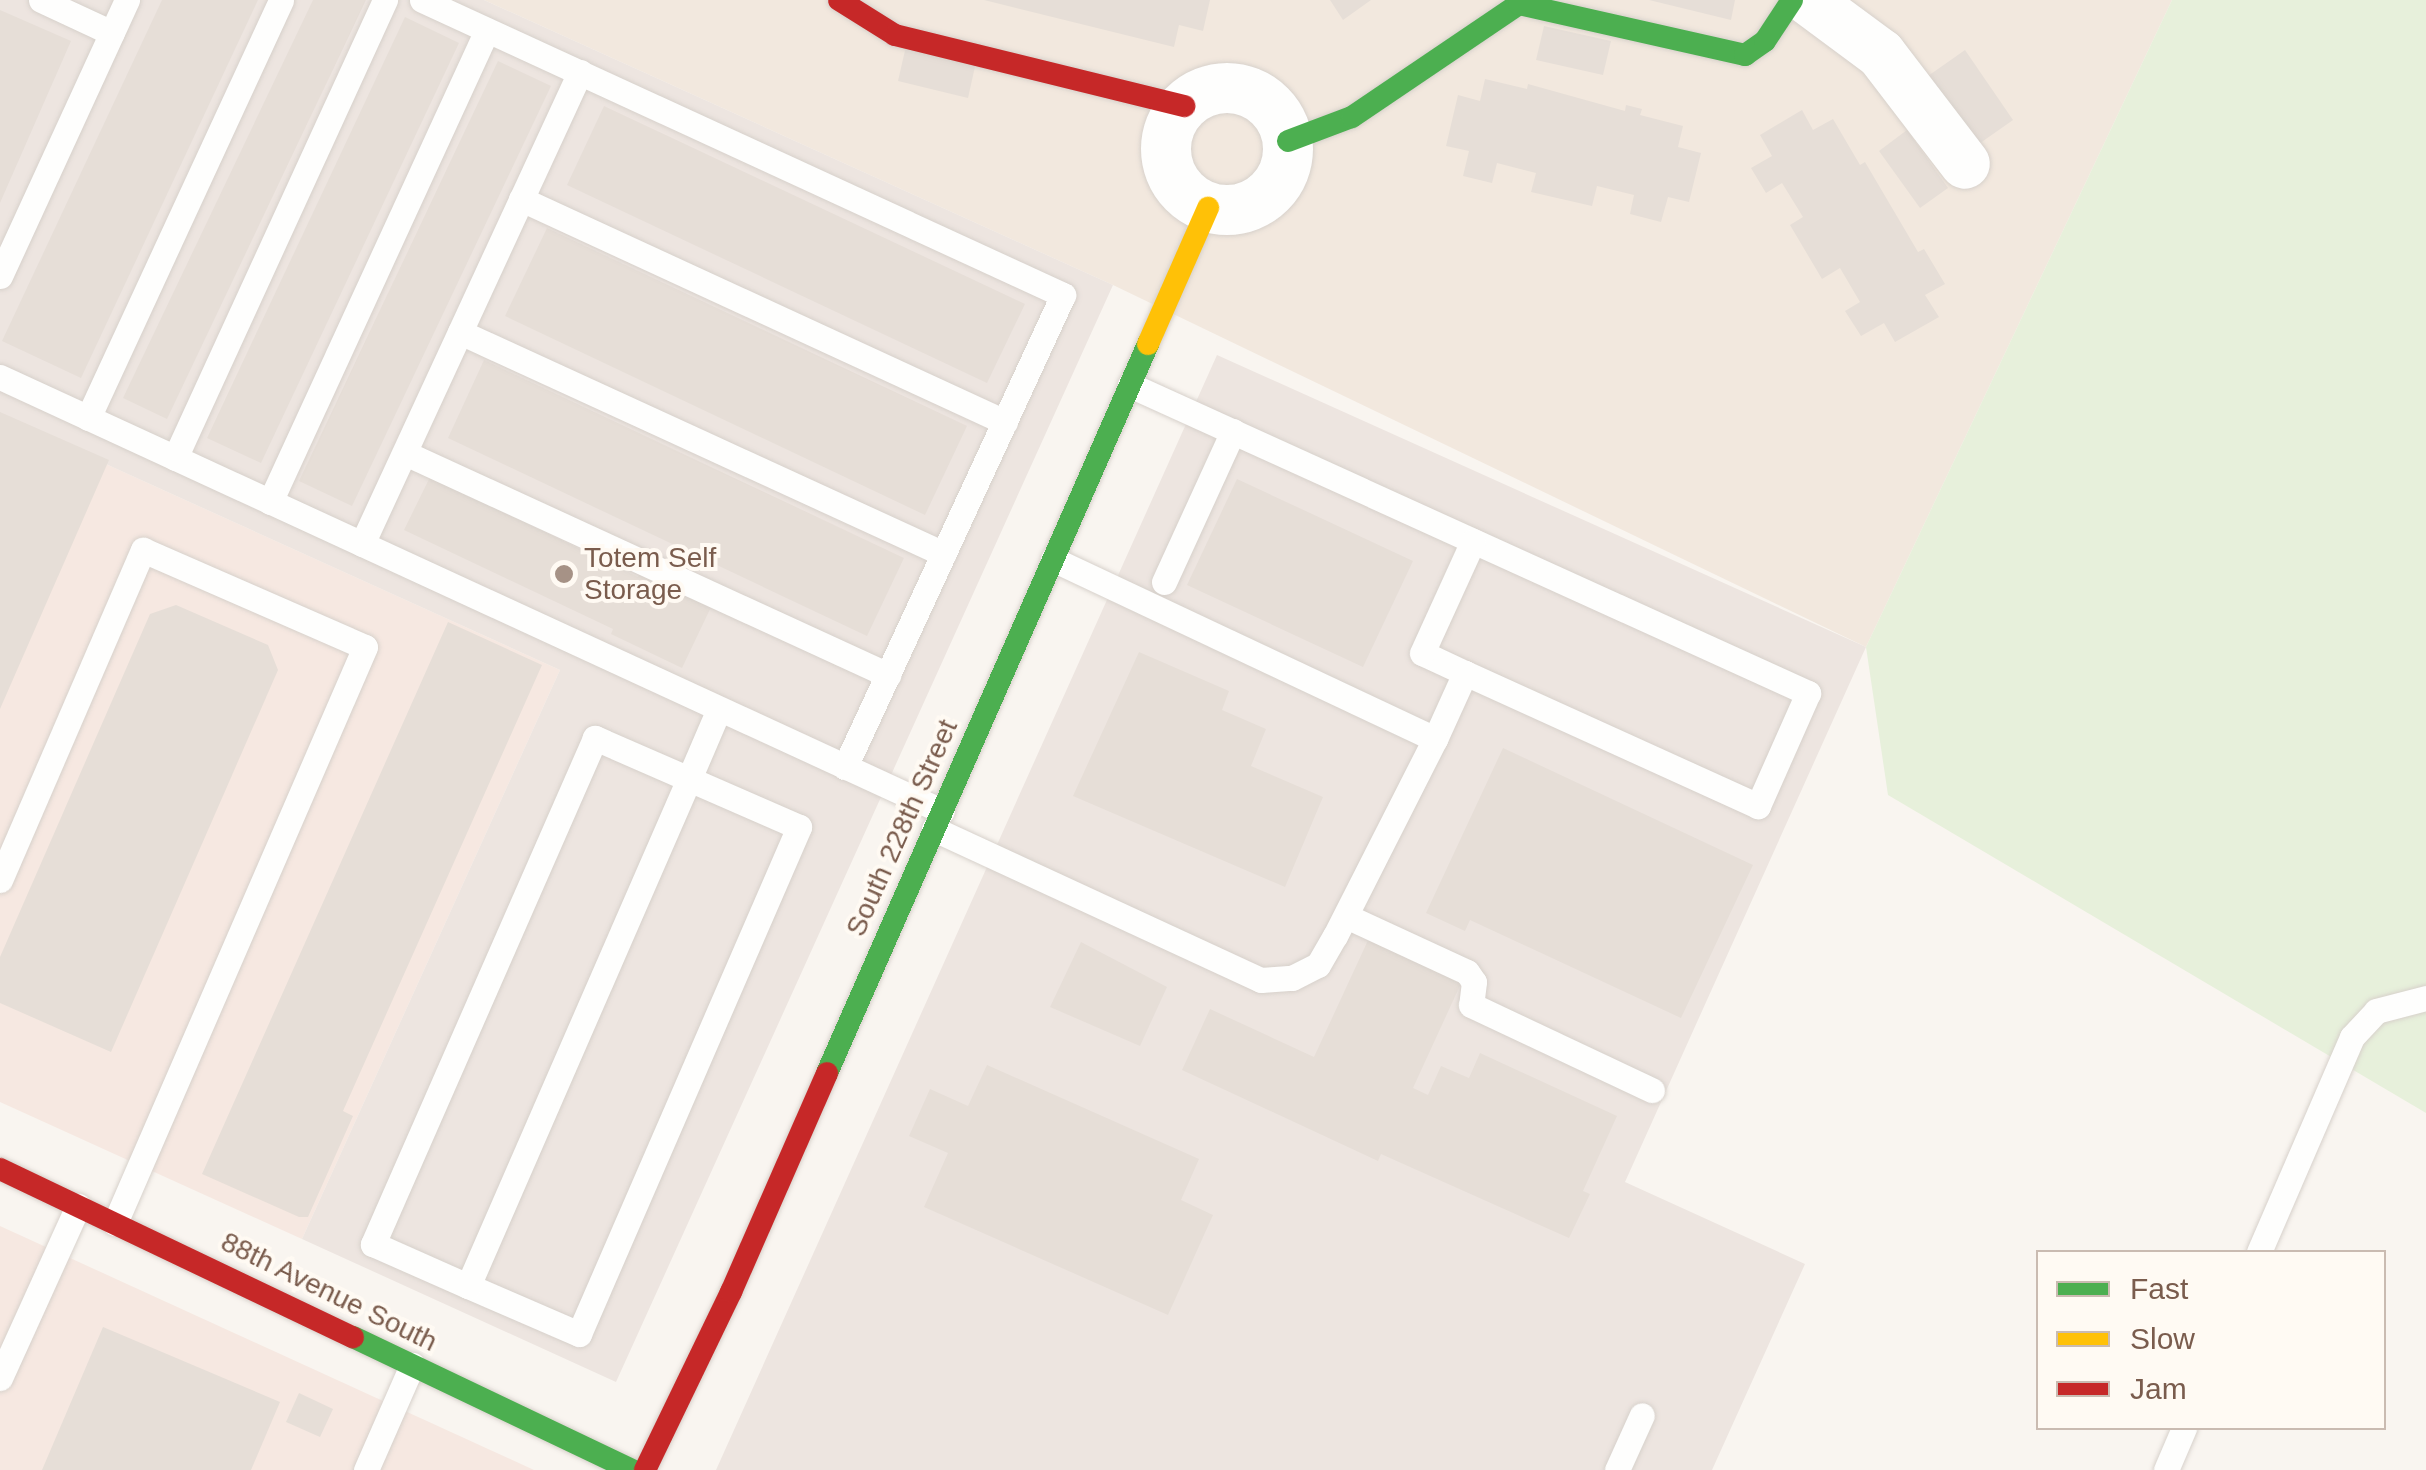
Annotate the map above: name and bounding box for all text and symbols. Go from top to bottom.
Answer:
place label: Totem Self Storage [584,541,716,607]
marker: Totem Self Storage [553,563,575,585]
street label: South 228th Street [839,715,965,941]
street label: 88th Avenue South [215,1225,443,1359]
legend [2036,1250,2386,1430]
text: Fast [2130,1272,2188,1305]
text: Slow [2130,1322,2195,1355]
text: Jam [2130,1372,2187,1405]

